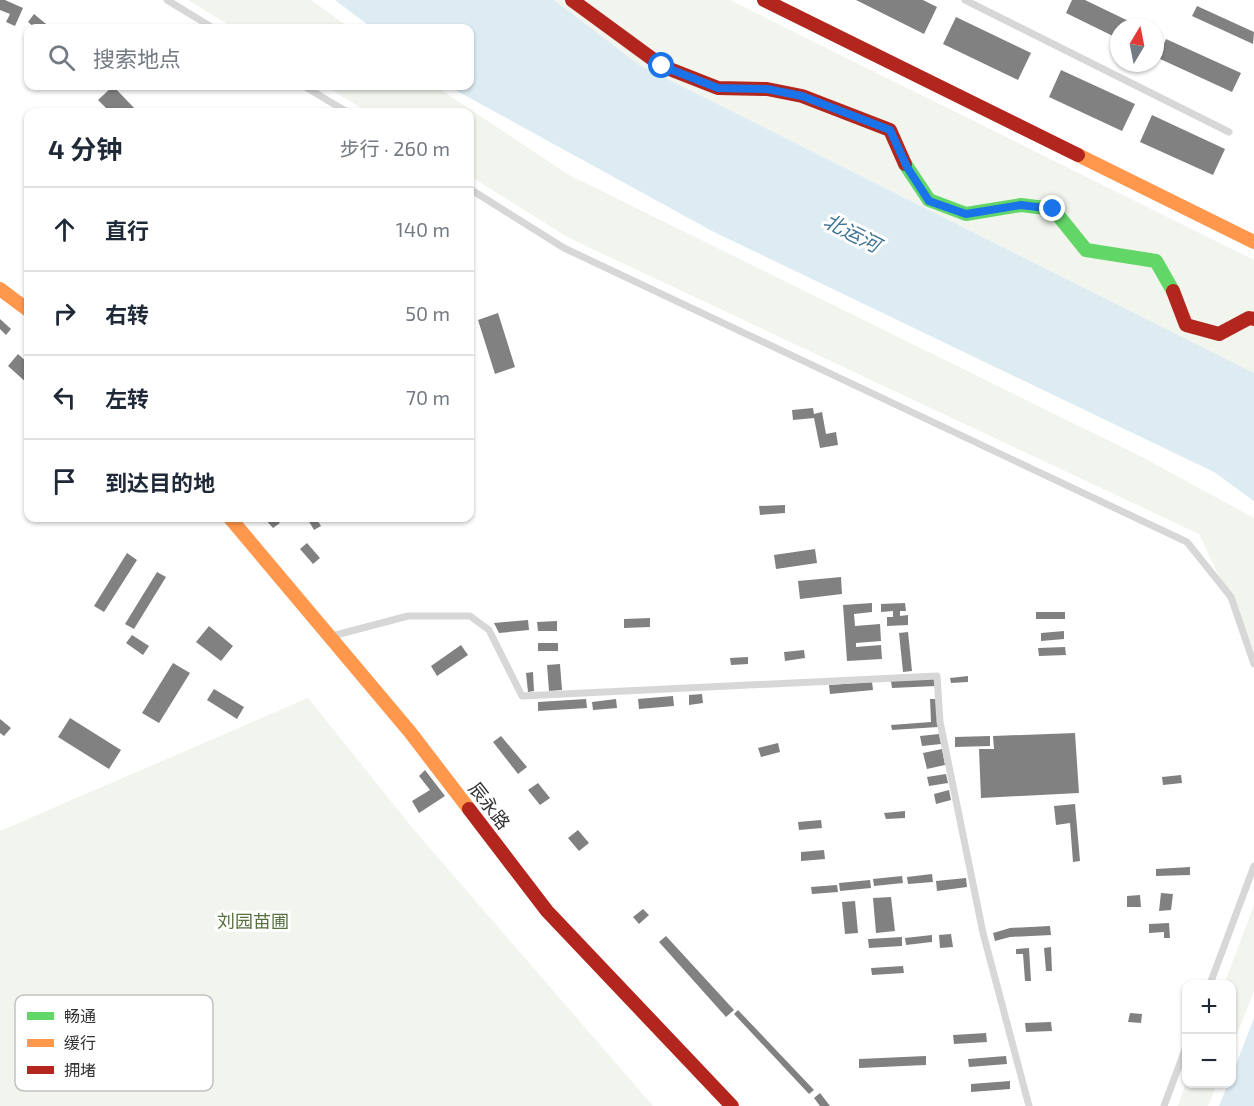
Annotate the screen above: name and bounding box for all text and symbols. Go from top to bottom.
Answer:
north arrow [1110,18,1164,72]
search box [24,24,474,90]
icon: search [45,41,78,74]
text: 搜索地点 [93,45,181,71]
route start [648,52,674,78]
text: 4 分钟 [48,133,122,164]
text: 步行 · 260 m [340,136,450,160]
route end [1039,195,1065,221]
water label: 北运河 [820,208,888,258]
icon: ahead [48,213,81,246]
text: 直行 [105,217,149,243]
text: 140 m [396,217,450,241]
icon: right [48,297,81,330]
text: 右转 [105,301,149,327]
text: 50 m [405,301,450,325]
icon: left [48,381,81,414]
text: 左转 [105,385,149,411]
text: 70 m [406,385,450,409]
icon: arrive [48,465,81,498]
text: 到达目的地 [105,469,215,495]
street label: 辰永路 [464,777,515,833]
park label: 刘园苗圃 [217,910,289,932]
map controls [1182,980,1236,1088]
button: + [1182,980,1236,1034]
legend [15,995,213,1091]
text: 畅通 [64,1006,96,1025]
text: 缓行 [64,1033,96,1052]
button: − [1182,1034,1236,1088]
text: 拥堵 [64,1060,96,1079]

